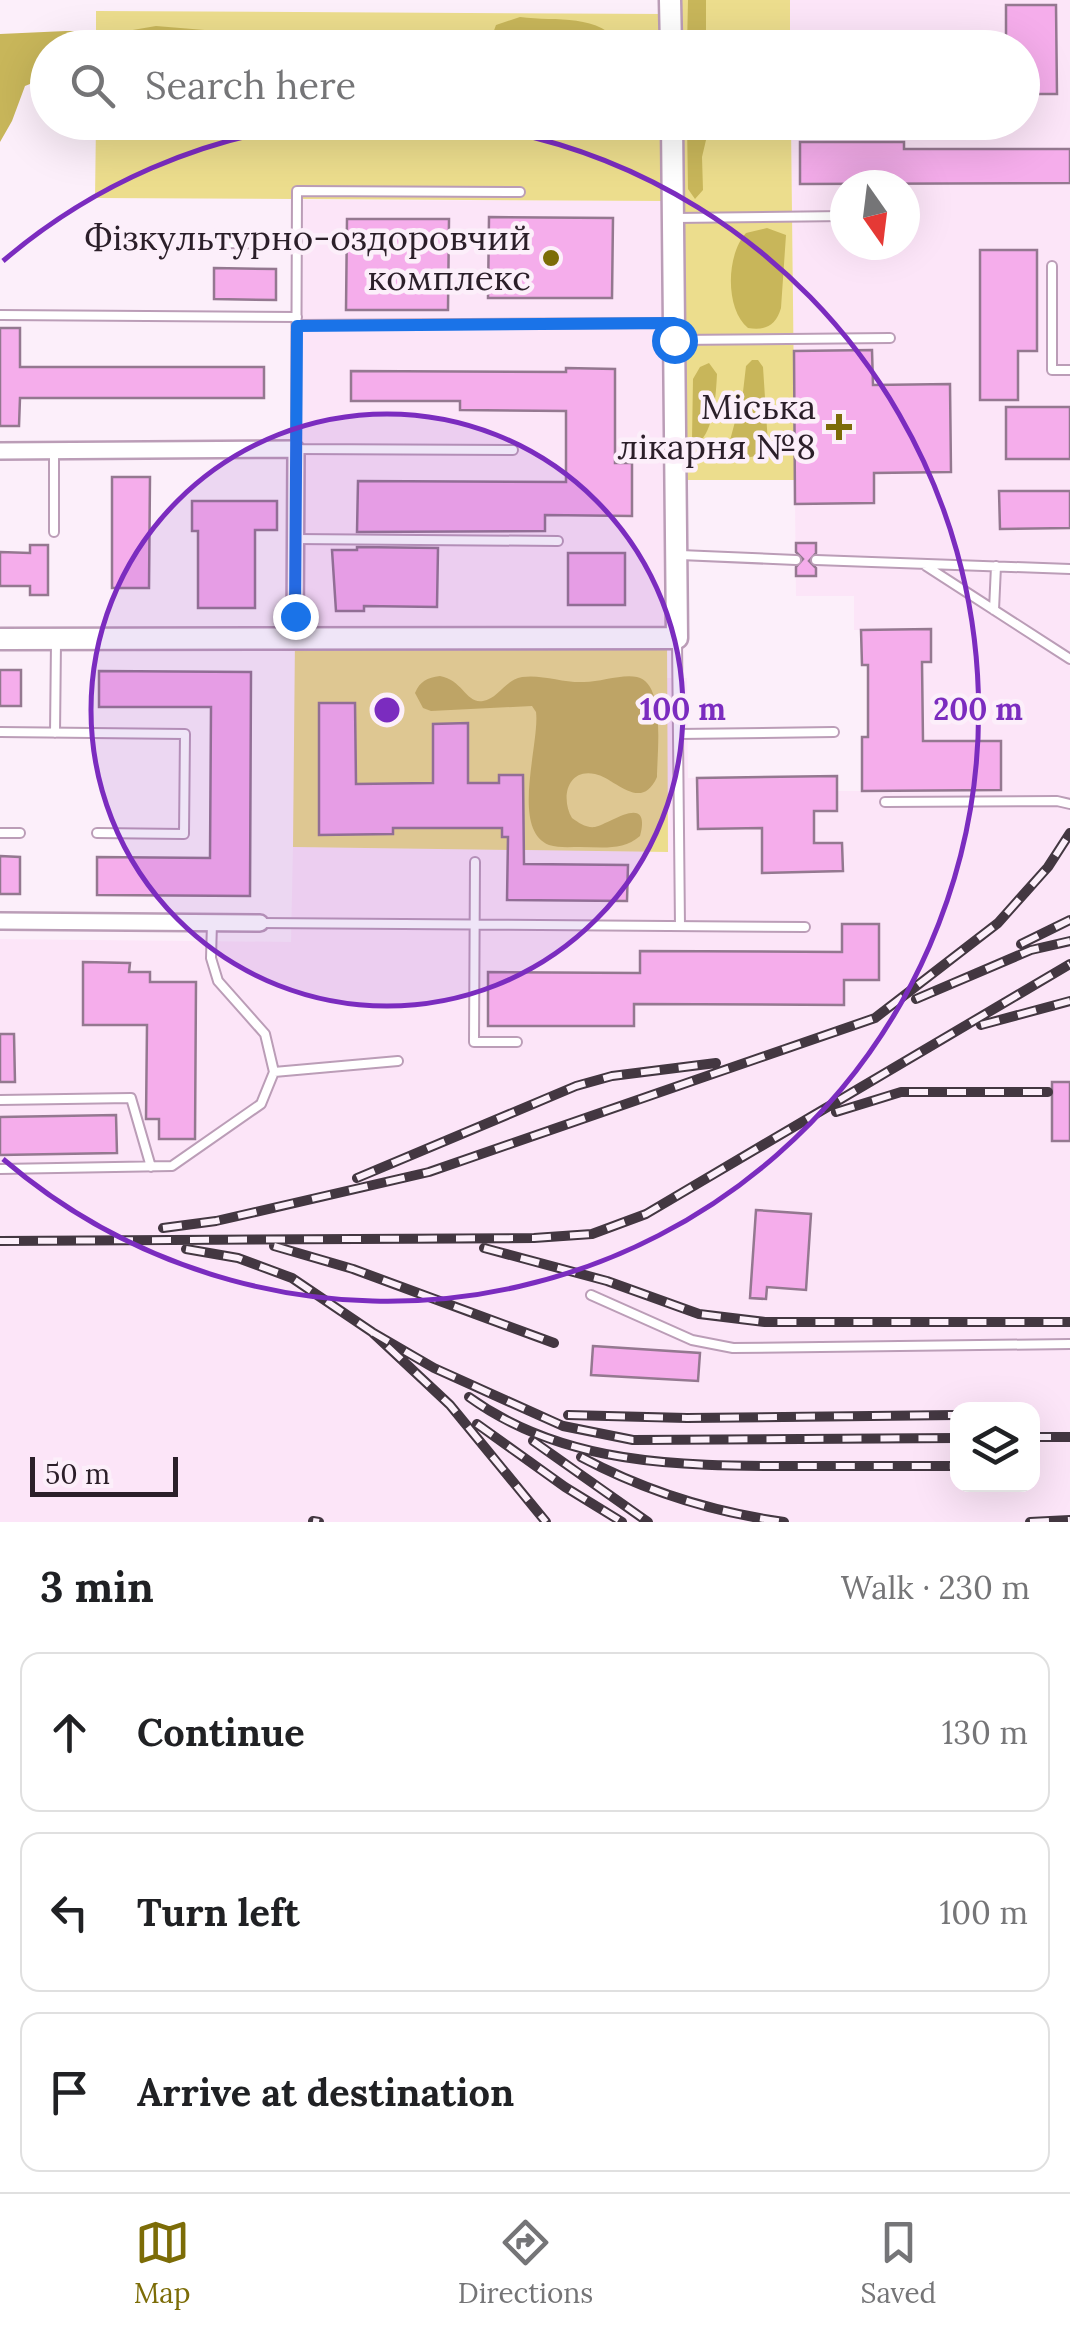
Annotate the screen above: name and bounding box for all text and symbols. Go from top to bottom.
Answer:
search box [30,30,1040,140]
icon: search [65,58,120,113]
text: Search here [145,61,356,109]
north arrow [830,170,920,260]
place label: Фізкультурно-оздоровчий комплекс [84,215,531,300]
marker: Фізкультурно-оздоровчий комплекс [540,247,562,269]
route start [652,318,698,364]
place label: Міська лікарня №8 [617,384,816,469]
marker: Міська лікарня №8 [826,414,852,440]
route end [273,594,319,640]
text: 100 m [640,690,726,728]
text: 200 m [933,690,1023,728]
centre of rings [369,692,405,728]
map controls [950,1402,1040,1492]
button: layers [950,1402,1040,1492]
scale bar [30,1452,178,1496]
text: 50 m [45,1456,110,1492]
text: 3 min [40,1560,154,1614]
text: Walk · 230 m [841,1567,1030,1608]
icon: ahead [42,1705,97,1760]
text: Continue [137,1708,305,1756]
text: 130 m [942,1712,1028,1753]
icon: left [42,1885,97,1940]
text: Turn left [137,1888,300,1936]
text: 100 m [940,1892,1028,1933]
icon: arrive [42,2065,97,2120]
text: Arrive at destination [137,2068,514,2116]
tab: Map [134,2215,191,2311]
tab: Directions [458,2215,593,2311]
tab: Saved [861,2215,936,2311]

